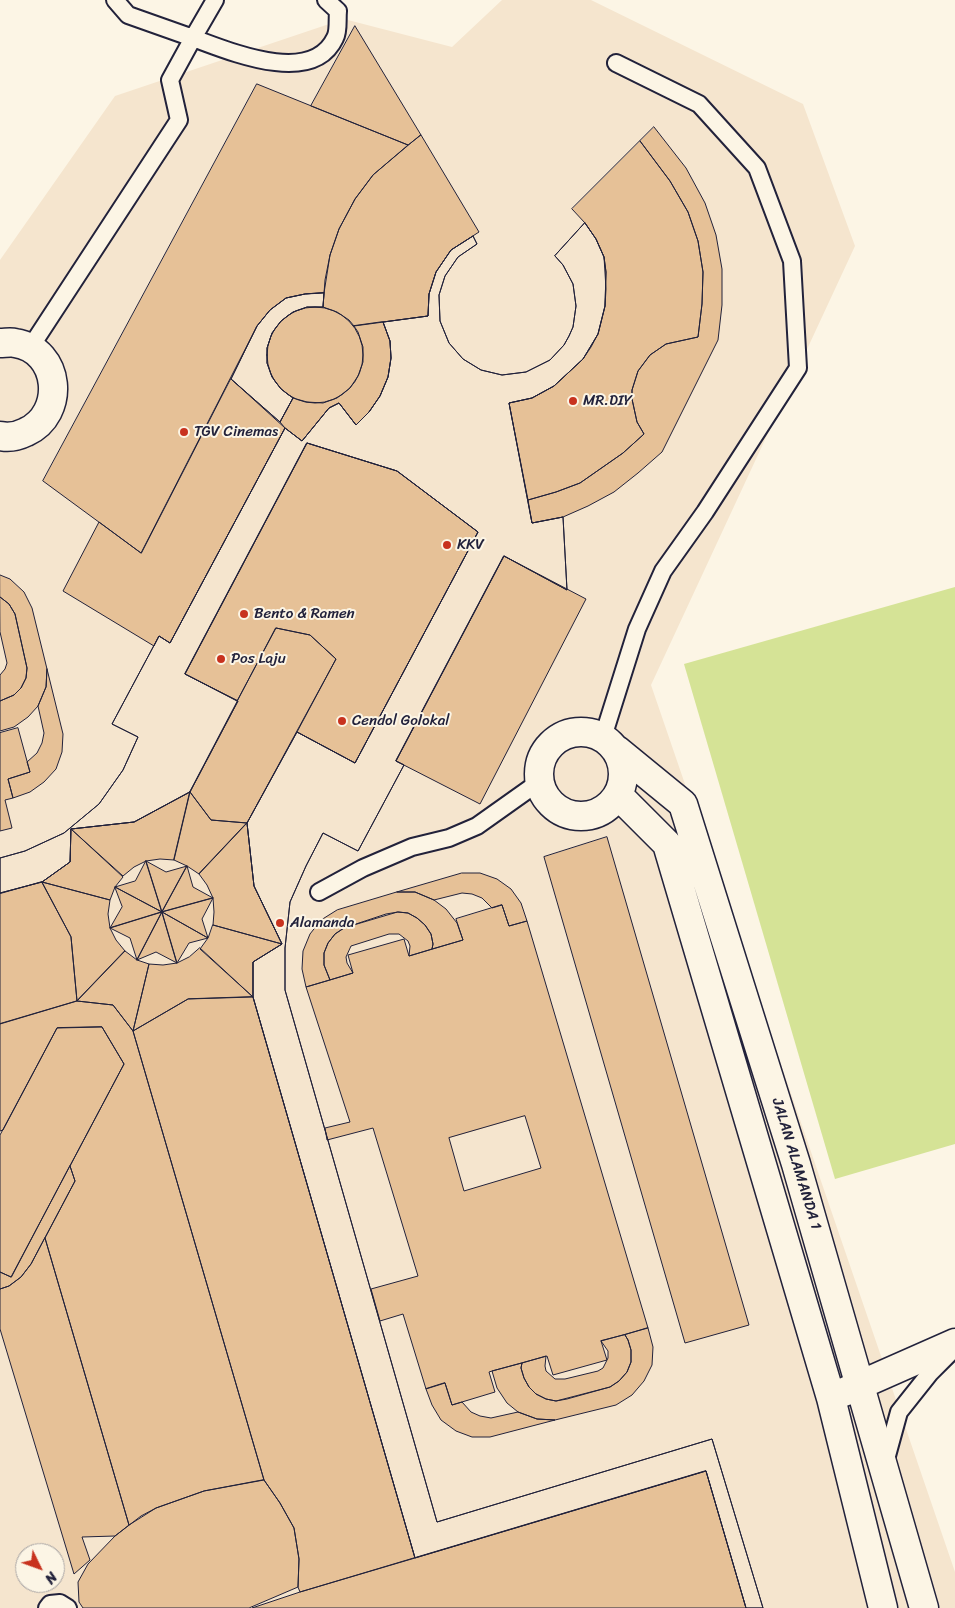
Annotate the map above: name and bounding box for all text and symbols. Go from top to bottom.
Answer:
place label: MR.DIY [583,392,632,410]
marker: MR.DIY [567,395,579,407]
place label: TGV Cinemas [194,423,278,441]
marker: TGV Cinemas [178,426,190,438]
place label: KKV [457,536,484,554]
marker: KKV [441,539,453,551]
place label: Bento & Ramen [254,605,355,623]
marker: Bento & Ramen [238,608,250,620]
place label: Pos Laju [231,650,286,668]
marker: Pos Laju [215,653,227,665]
place label: Cendol Golokal [352,712,449,730]
marker: Cendol Golokal [336,715,348,727]
place label: Alamanda [290,914,354,932]
marker: Alamanda [274,917,286,929]
street label: JALAN ALAMANDA 1 [767,1096,825,1232]
north arrow [15,1543,65,1593]
text: N [38,1566,63,1590]

